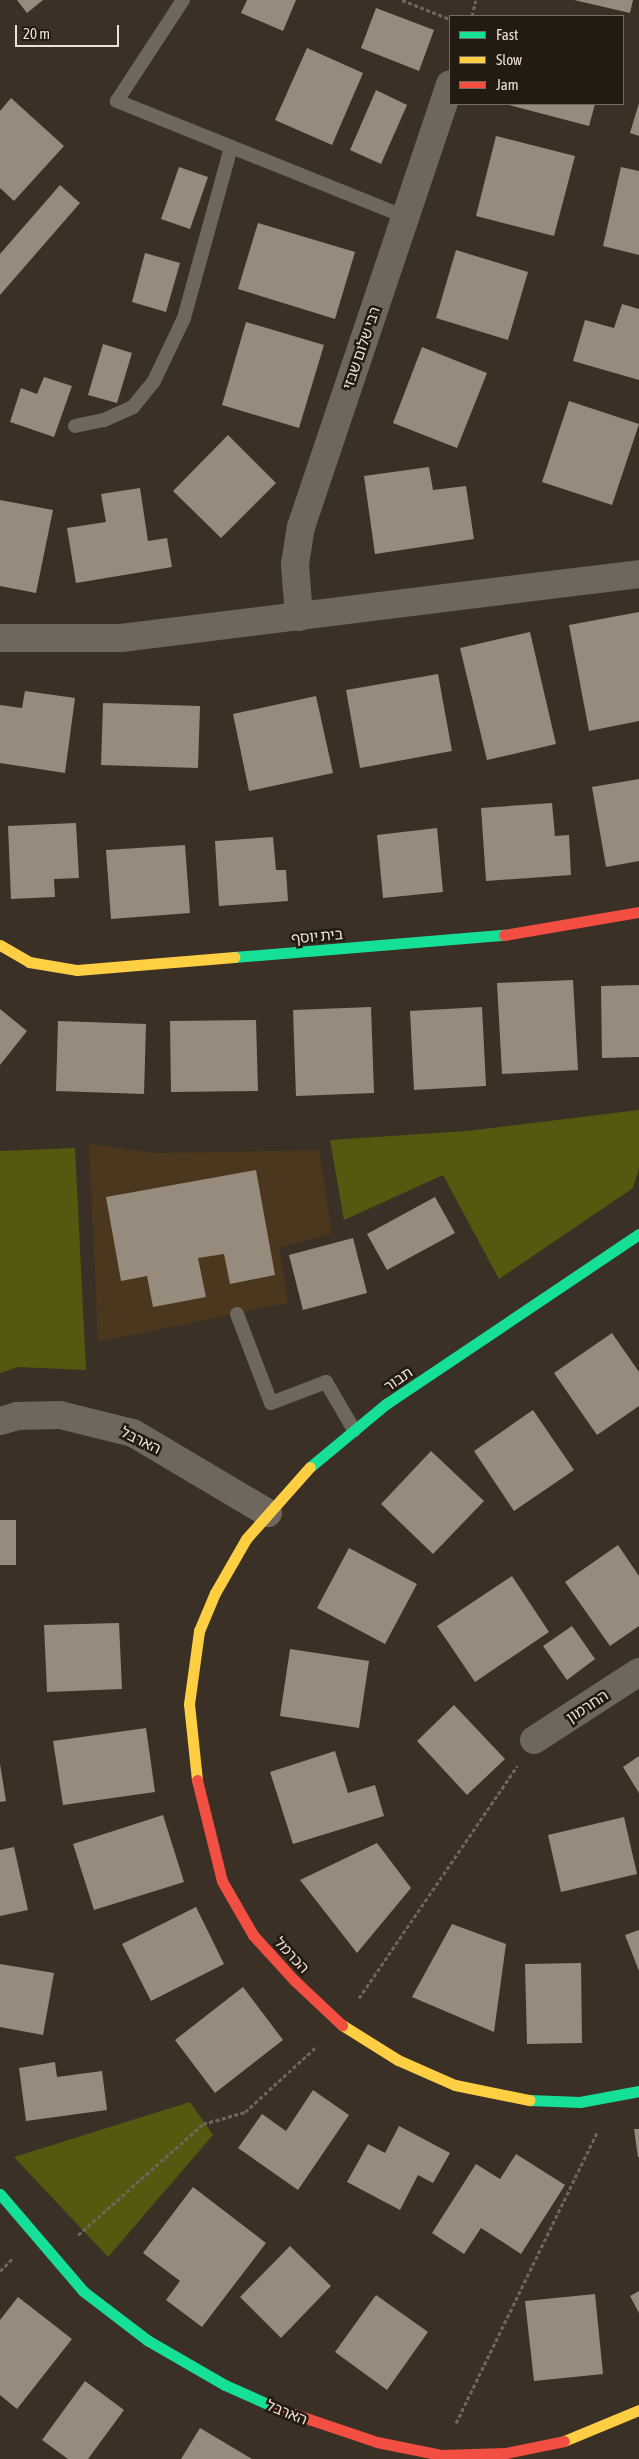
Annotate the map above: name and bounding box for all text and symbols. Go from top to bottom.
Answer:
scale bar [18,15,121,47]
legend [449,15,624,105]
text: 20 m [23,25,50,42]
text: Fast [496,26,518,43]
text: Slow [496,51,522,68]
text: Jam [496,76,519,93]
street label: רבי שלום שבזי [338,304,384,392]
street label: בית יוסף [290,925,344,947]
street label: תבור [380,1363,416,1395]
street label: הארבל [118,1423,164,1457]
street label: החרמון [563,1686,611,1726]
street label: הכרמל [271,1933,313,1977]
street label: הארבל [264,2396,310,2428]

